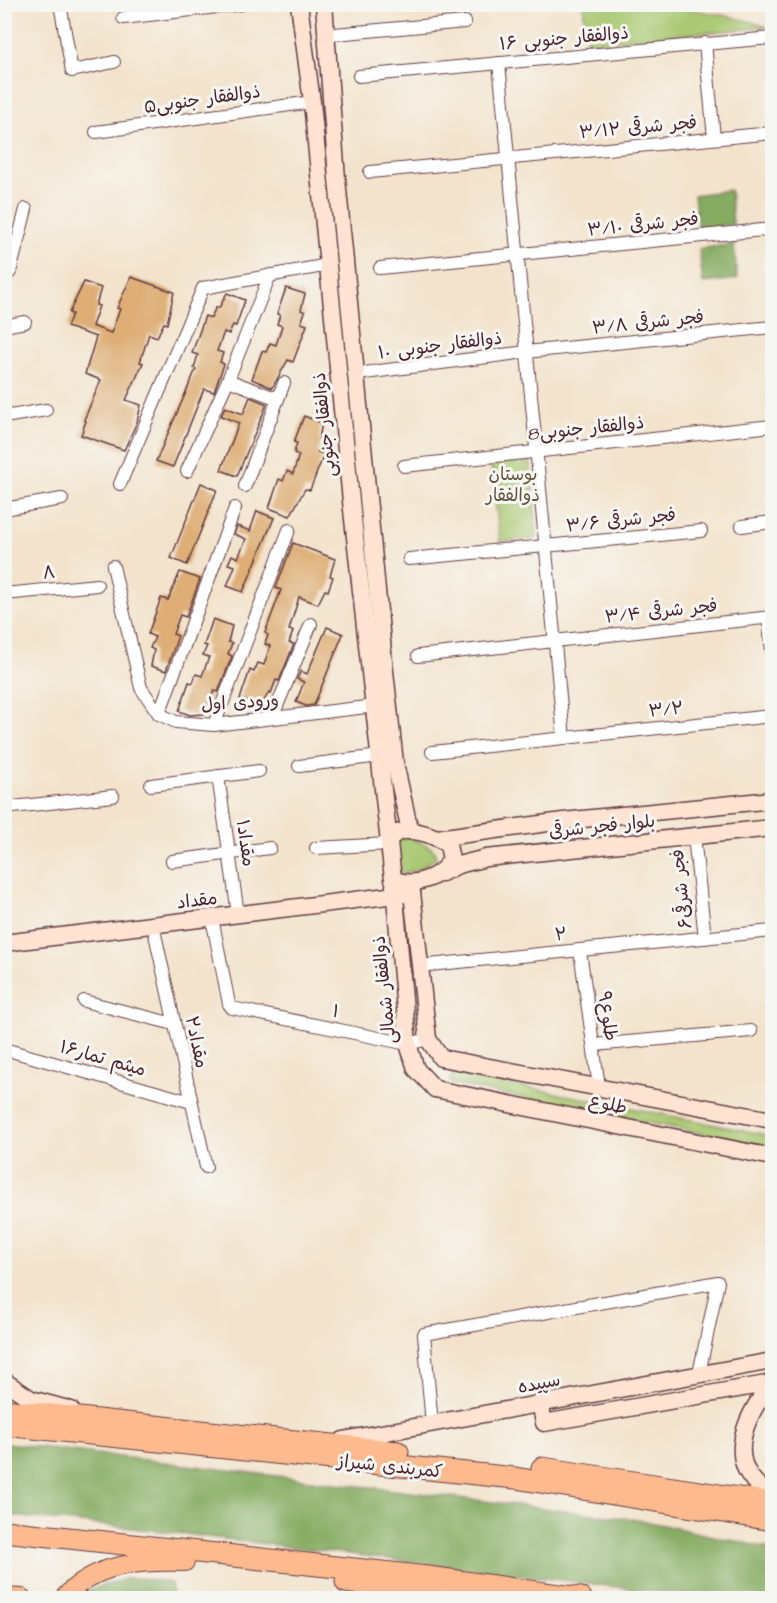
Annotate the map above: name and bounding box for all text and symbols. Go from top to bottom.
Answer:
street label: ۱۶ ذوالفقار جنوبی [498,20,630,57]
street label: ذوالفقار جنوبی۵ [142,79,262,120]
street label: ۳/۱۲ فجر شرقی [578,110,698,145]
street label: ۳/۱۰ فجر شرقی [586,206,700,243]
street label: ۳/۸ فجر شرقی [591,304,705,341]
street label: ۱۰ ذوالفقار جنوبی [377,325,503,365]
street label: ذوالفقار جنوبی [307,371,342,478]
street label: 8ذوالفقار جنوبی [527,410,645,447]
park label: بوستان ذوالفقار [484,462,540,508]
street label: ۳/۶ فجر شرقی [565,502,677,539]
street label: ۸ [41,559,57,586]
street label: ۳/۴ فجر شرقی [604,593,719,630]
street label: ورودی اول [200,687,280,718]
street label: ۳/۲ [647,695,685,724]
street label: بلوار فجر شرقی [548,808,657,845]
street label: مقداد۱ [230,818,261,868]
street label: فجر شرقی۶ [665,848,698,930]
street label: مقداد [175,886,219,915]
street label: ۲ [554,921,568,948]
street label: ذوالفقار شمالی [366,935,403,1045]
street label: طلوع۹ [592,990,623,1043]
street label: ۱ [330,999,342,1024]
street label: مقداد۲ [179,1014,214,1071]
street label: میثم تمار۱۶ [57,1034,149,1084]
street label: طلوع [586,1088,629,1121]
street label: سپیده [516,1367,563,1400]
street label: کمربندی شیراز [334,1448,444,1484]

